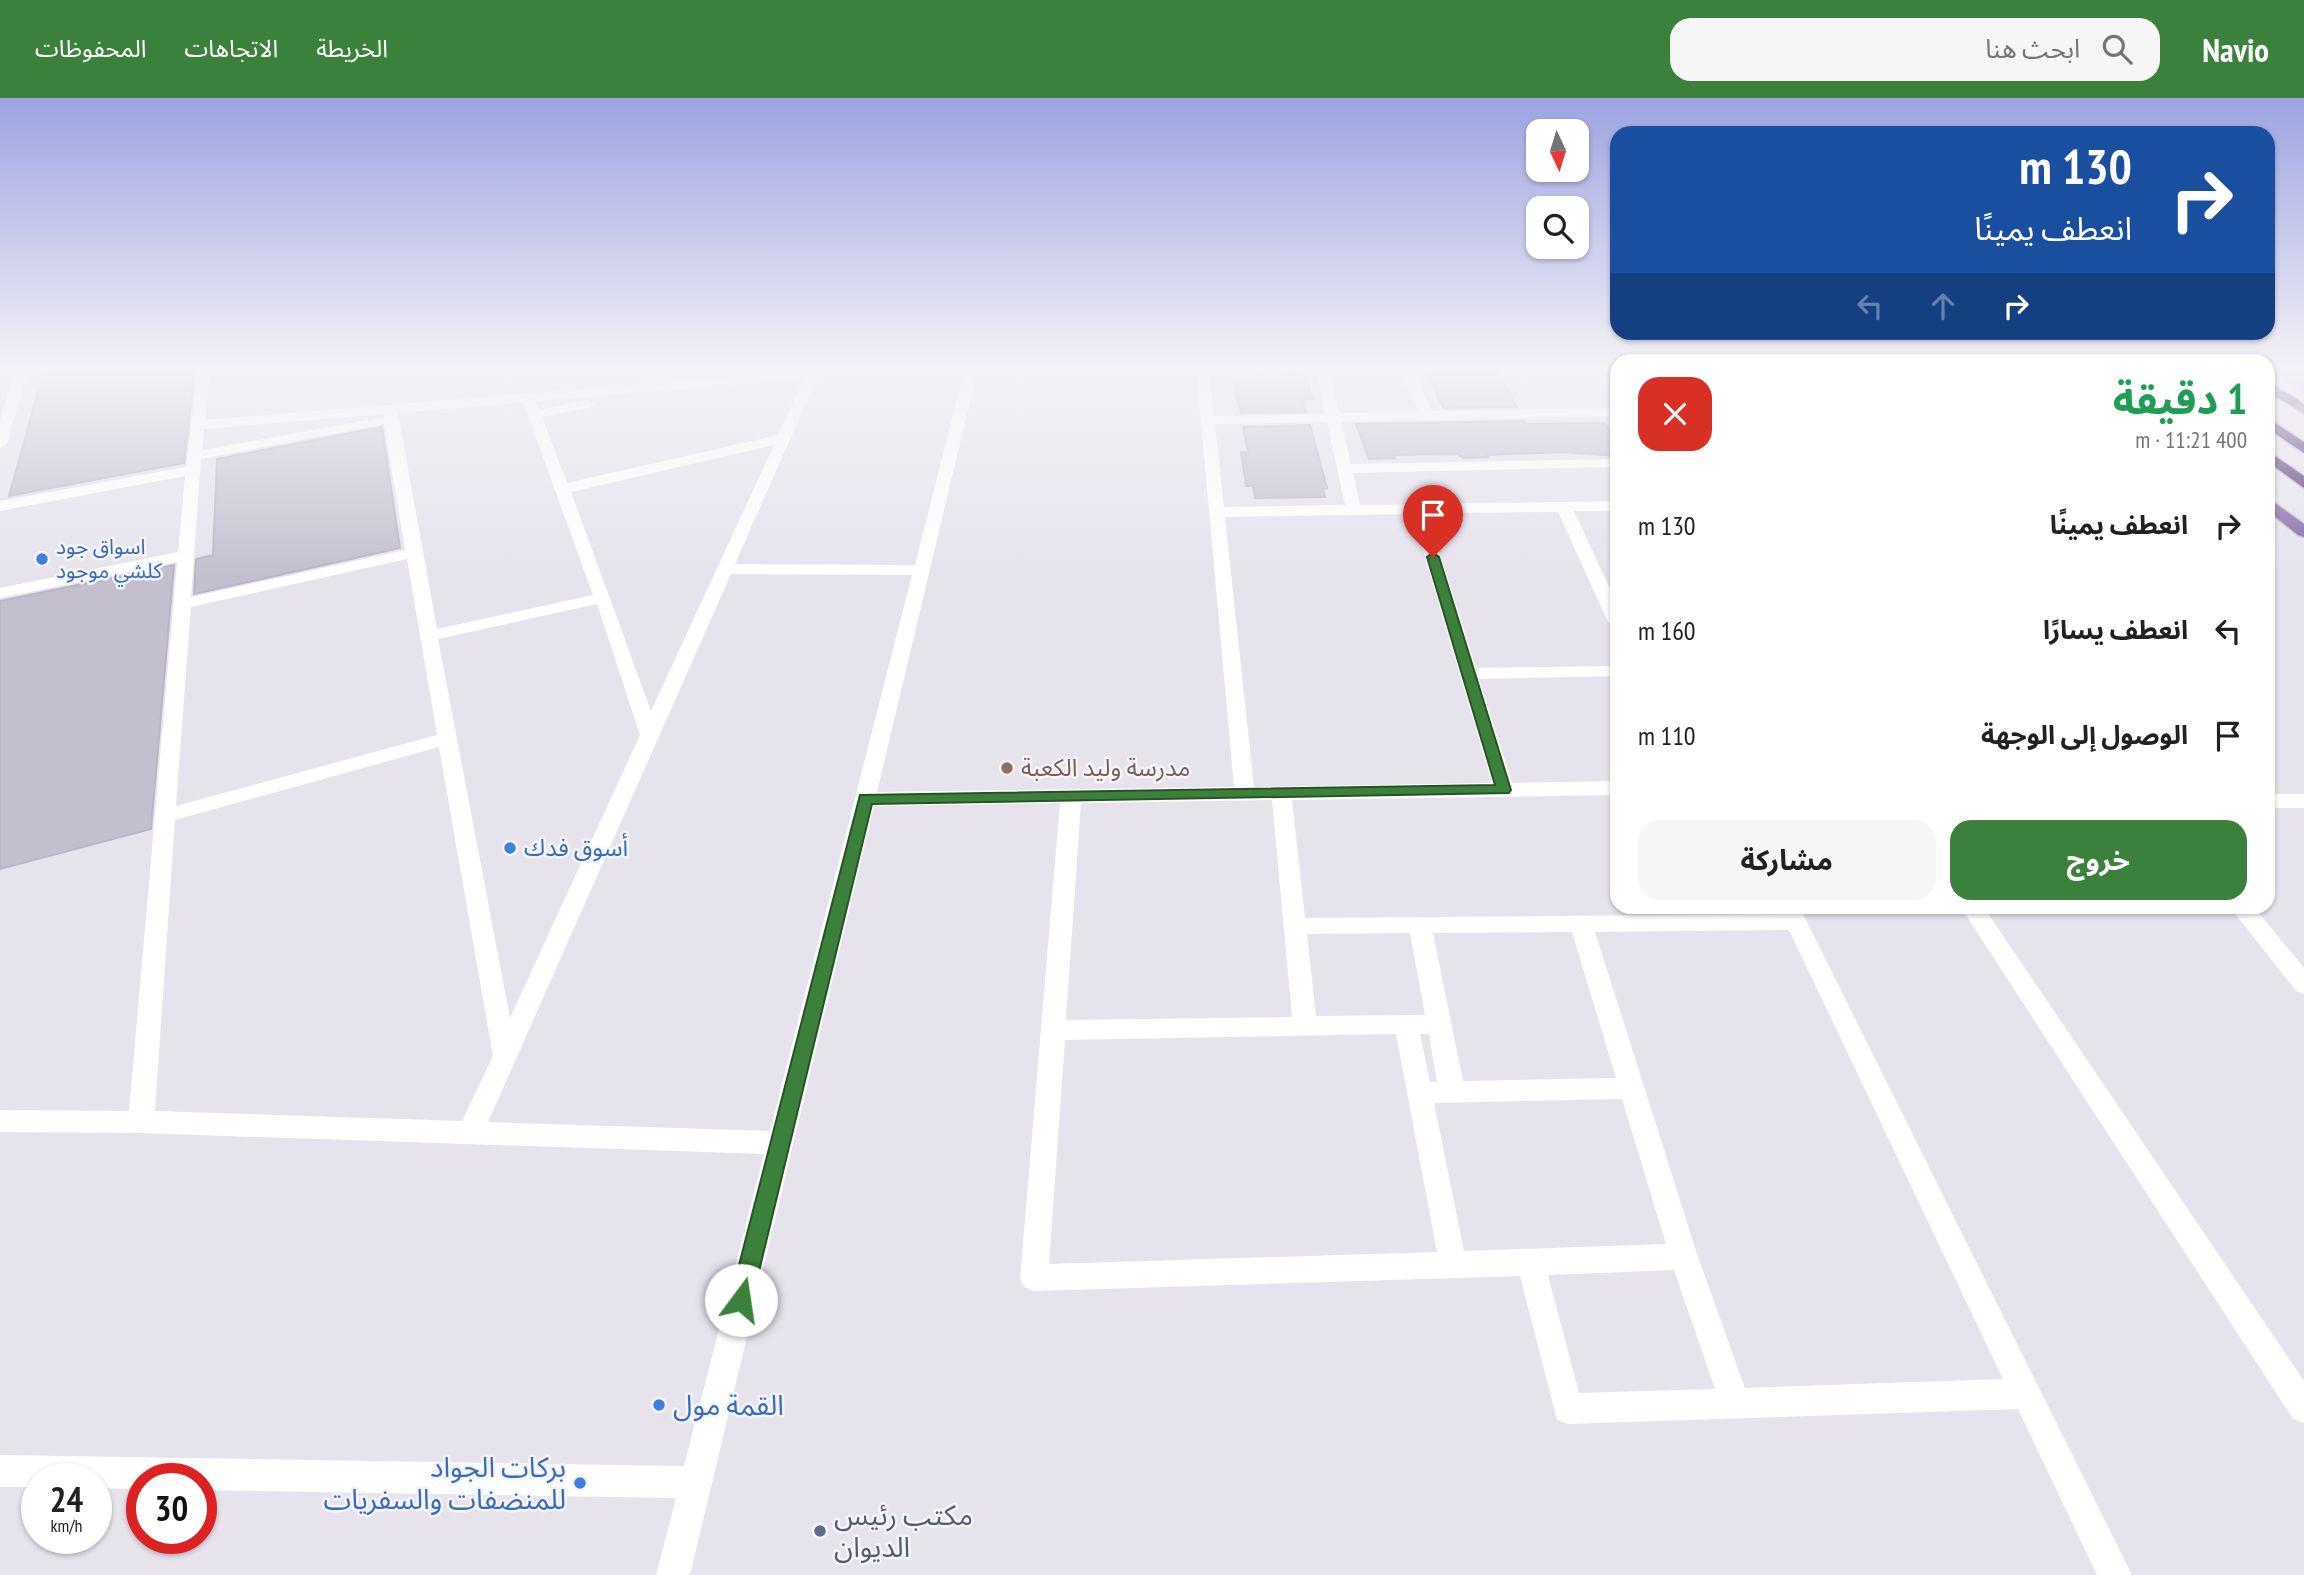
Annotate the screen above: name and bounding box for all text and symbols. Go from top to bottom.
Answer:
search box [1670,18,2160,81]
text: Navio [2202,28,2269,71]
icon: search [2098,30,2136,68]
text: ابحث هنا [1985,32,2080,65]
text: المحفوظات [35,33,146,64]
text: الاتجاهات [184,33,278,64]
text: الخريطة [316,33,388,64]
north arrow [1526,119,1589,182]
map controls [1526,119,1589,259]
text: 130 m [2019,134,2132,198]
icon: right [2156,154,2247,245]
button: search [1526,196,1589,259]
text: انعطف يمينًا [1974,207,2132,249]
icon: left [1851,287,1889,325]
icon: ahead [1924,287,1962,325]
icon: right [1997,287,2035,325]
text: 1 دقيقة [2113,371,2247,426]
button: close [1638,377,1712,451]
text: 400 m · 11:21 [2135,425,2247,454]
pin [1403,485,1463,557]
icon: arrive [1414,496,1452,534]
icon: right [2209,507,2247,545]
text: انعطف يمينًا [2050,508,2188,541]
text: 130 m [1638,509,1696,542]
place label: اسواق جود كلشي موجود [56,533,162,587]
marker: اسواق جود كلشي موجود [34,551,50,567]
icon: left [2209,612,2247,650]
text: انعطف يسارًا [2043,613,2188,646]
text: 160 m [1638,614,1696,647]
icon: arrive [2209,717,2247,755]
text: الوصول إلى الوجهة [1981,718,2188,751]
text: 110 m [1638,719,1696,752]
place label: مدرسة وليد الكعبة [1021,752,1190,783]
marker: مدرسة وليد الكعبة [999,760,1015,776]
button: مشاركة [1638,820,1936,900]
button: خروج [1950,820,2247,900]
place label: أسوق فدك [524,832,628,863]
marker: أسوق فدك [502,840,518,856]
position arrow [704,1263,778,1337]
place label: القمة مول [673,1386,784,1423]
marker: القمة مول [651,1397,667,1413]
place label: بركات الجواد للمنضفات والسفريات [324,1448,566,1517]
speed limit sign: 30 [126,1463,217,1554]
marker: بركات الجواد للمنضفات والسفريات [572,1475,588,1491]
text: 24 [50,1476,83,1522]
place label: مكتب رئيس الديوان [834,1496,973,1565]
text: km/h [51,1514,82,1537]
marker: مكتب رئيس الديوان [812,1523,828,1539]

